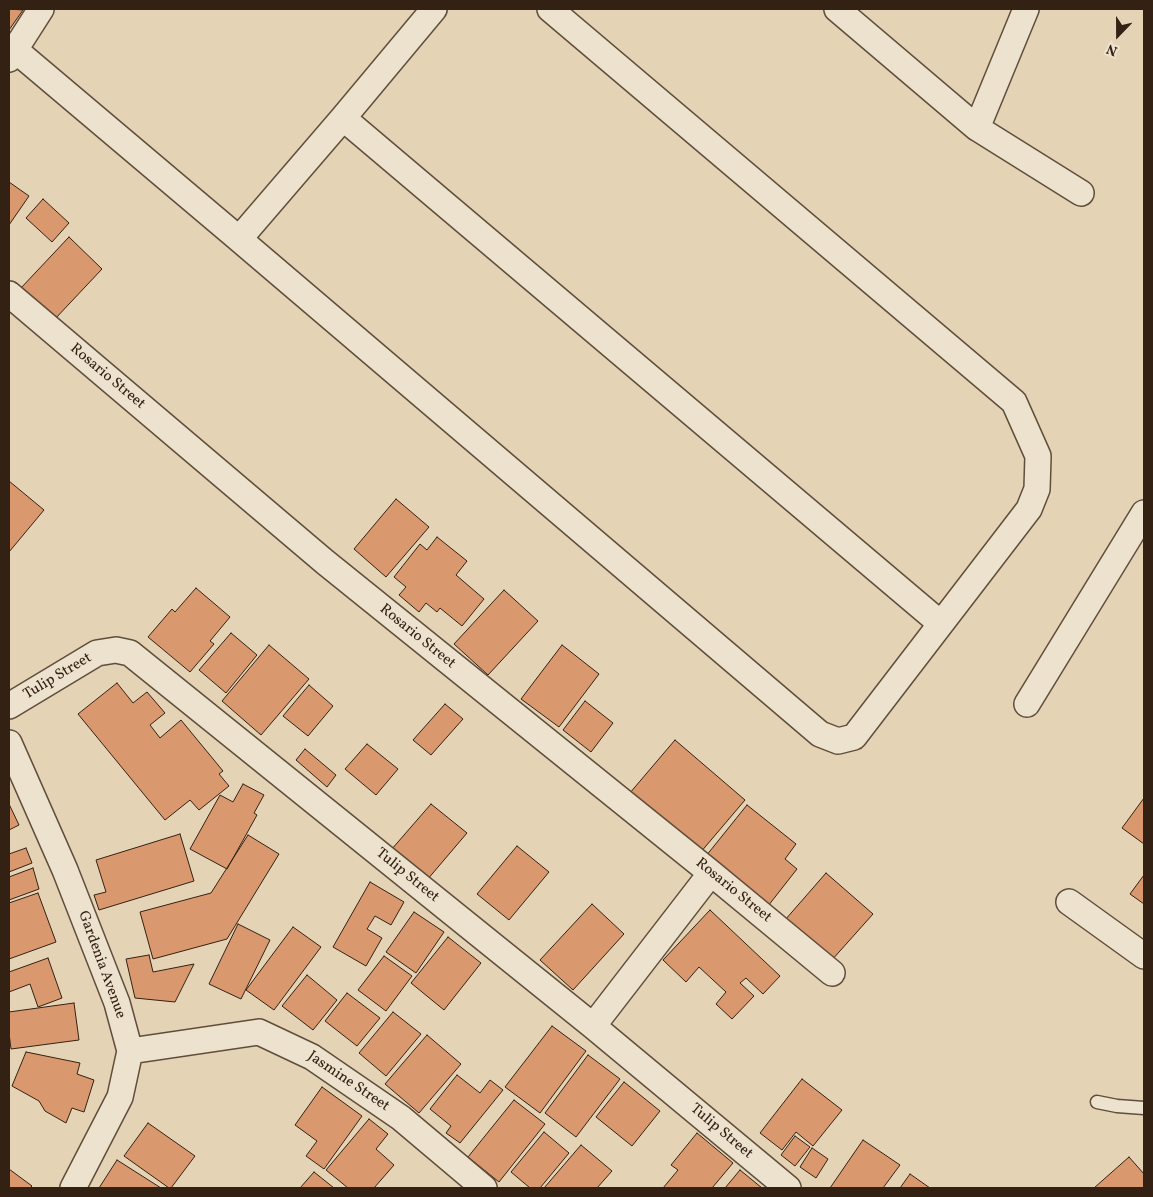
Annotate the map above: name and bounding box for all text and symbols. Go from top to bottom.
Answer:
north arrow [1093,10,1143,60]
text: N [1104,39,1120,60]
street label: Rosario Street [66,340,148,414]
street label: Rosario Street [375,601,459,673]
street label: Tulip Street [21,650,95,704]
street label: Tulip Street [372,845,442,907]
street label: Rosario Street [691,855,775,927]
street label: Gardenia Avenue [73,909,129,1021]
street label: Jasmine Street [304,1048,392,1116]
street label: Tulip Street [686,1101,756,1163]

